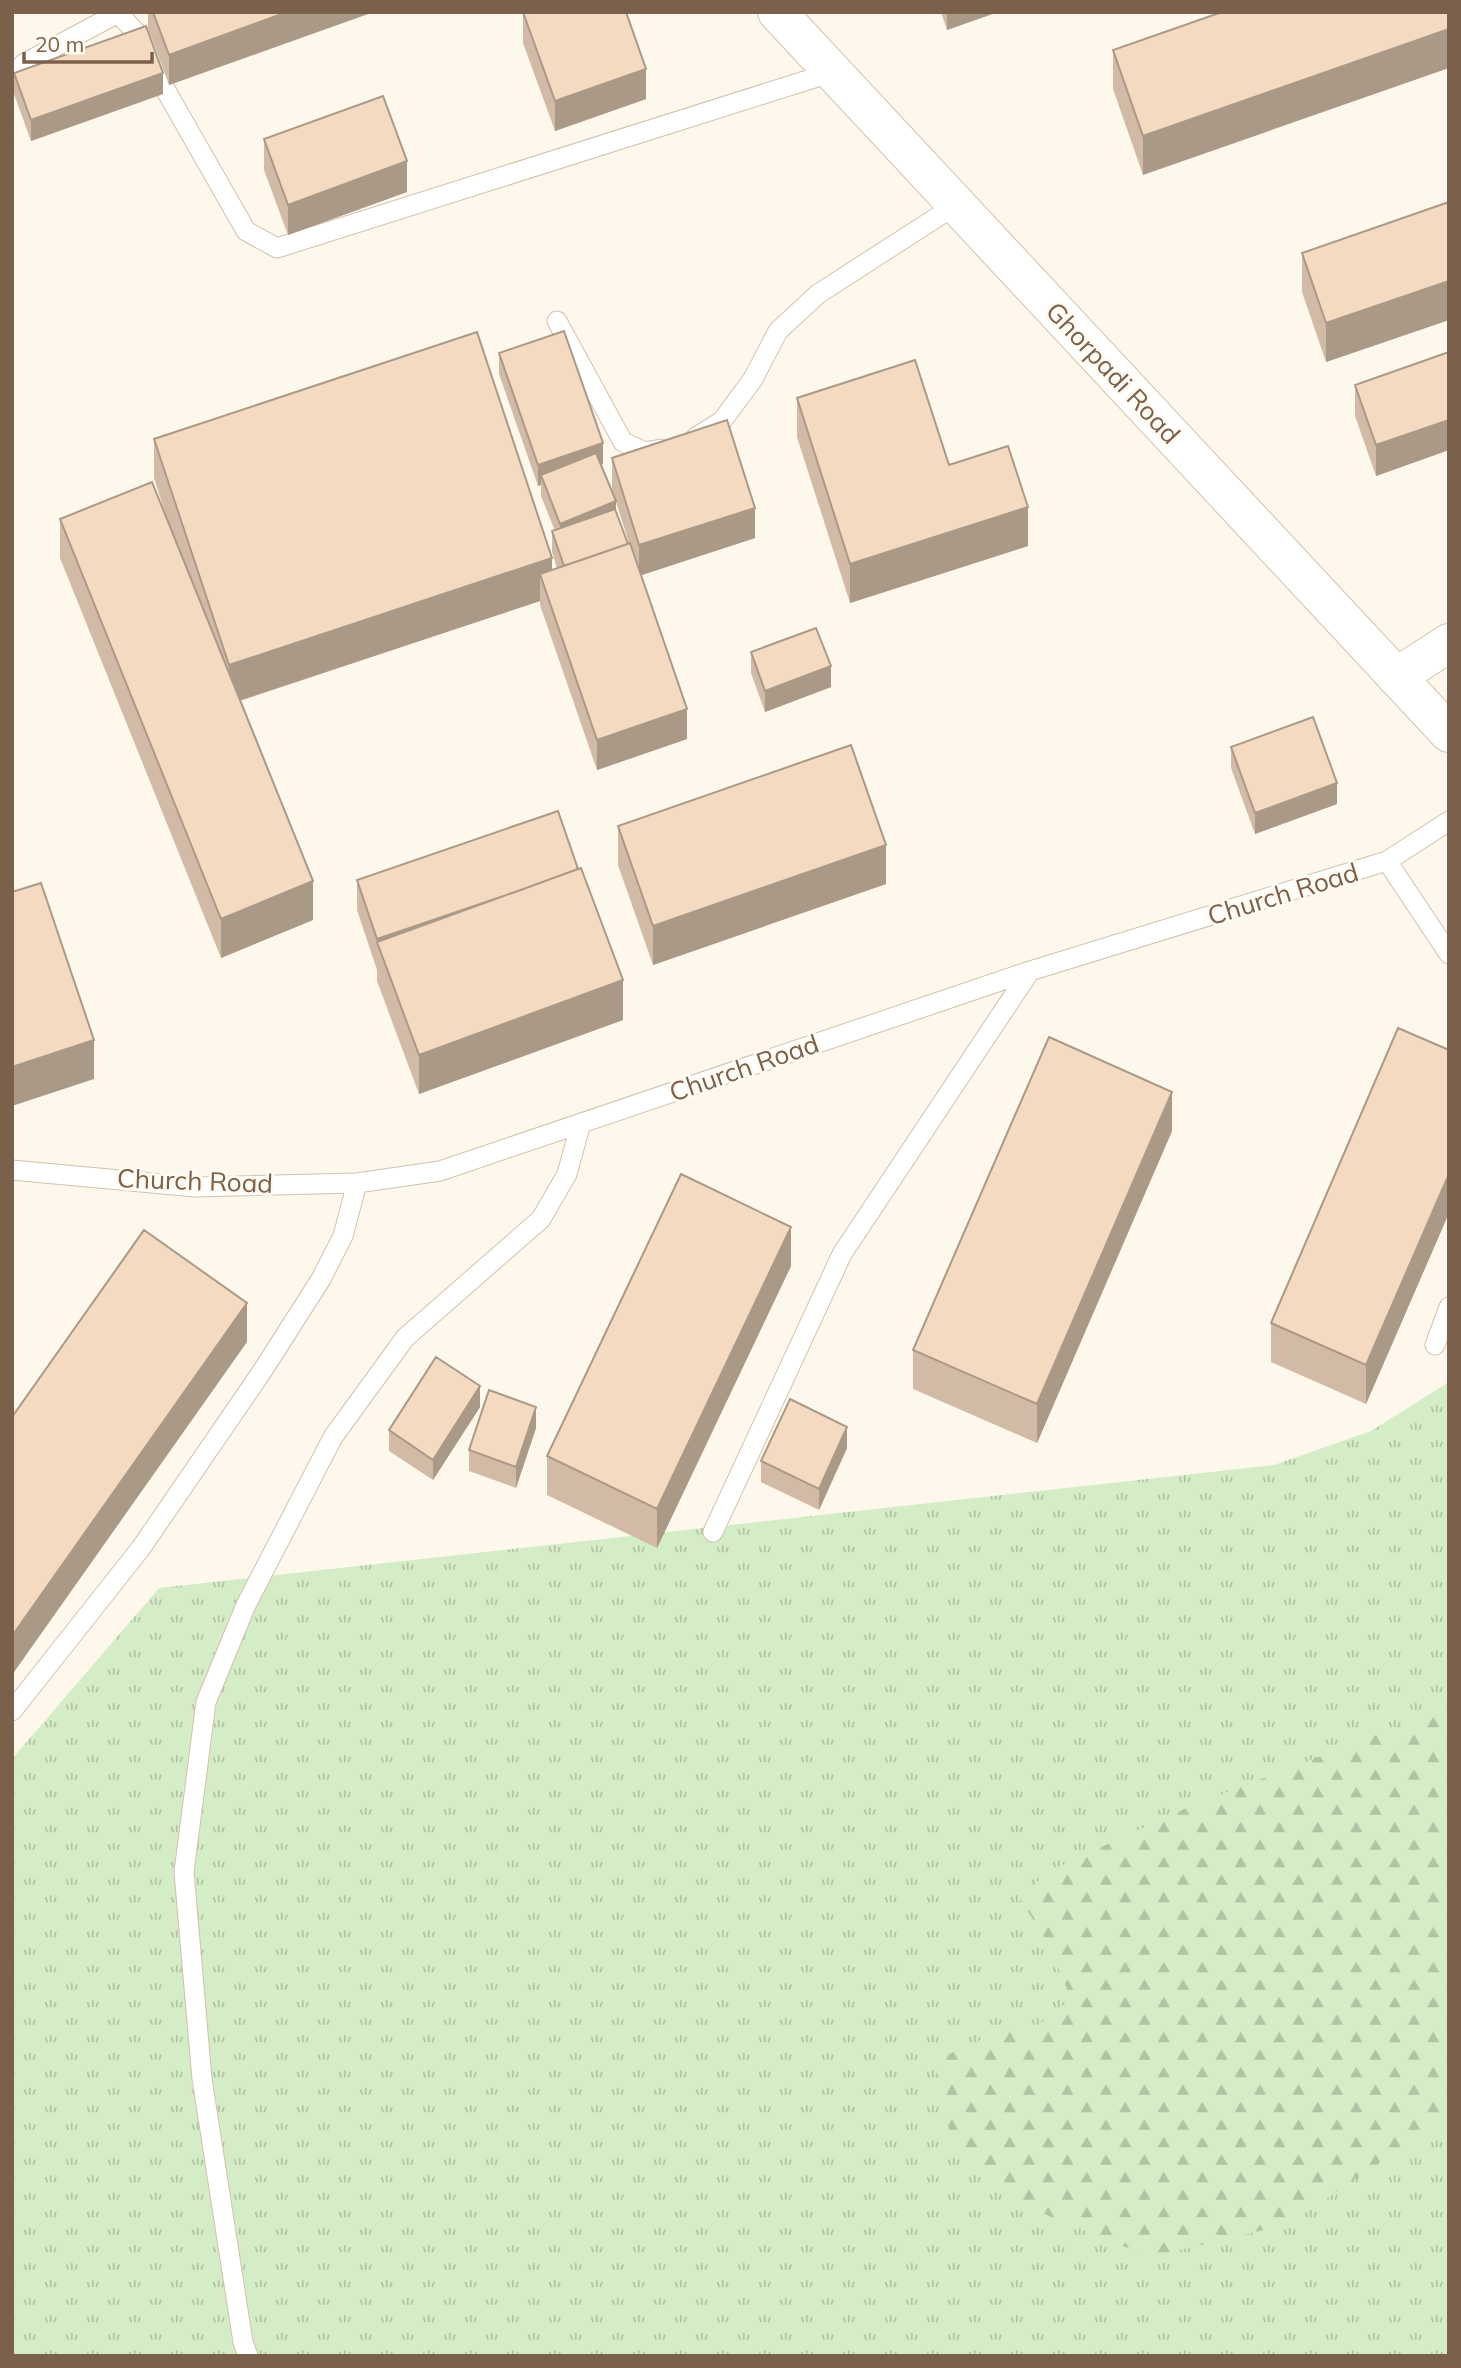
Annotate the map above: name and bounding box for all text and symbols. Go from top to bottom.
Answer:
scale bar [24,21,152,65]
text: 20 m [35,31,84,57]
street label: Ghorpadi Road [1039,295,1188,450]
street label: Church Road [1203,855,1362,932]
street label: Church Road [665,1027,823,1109]
street label: Church Road [117,1161,274,1200]

